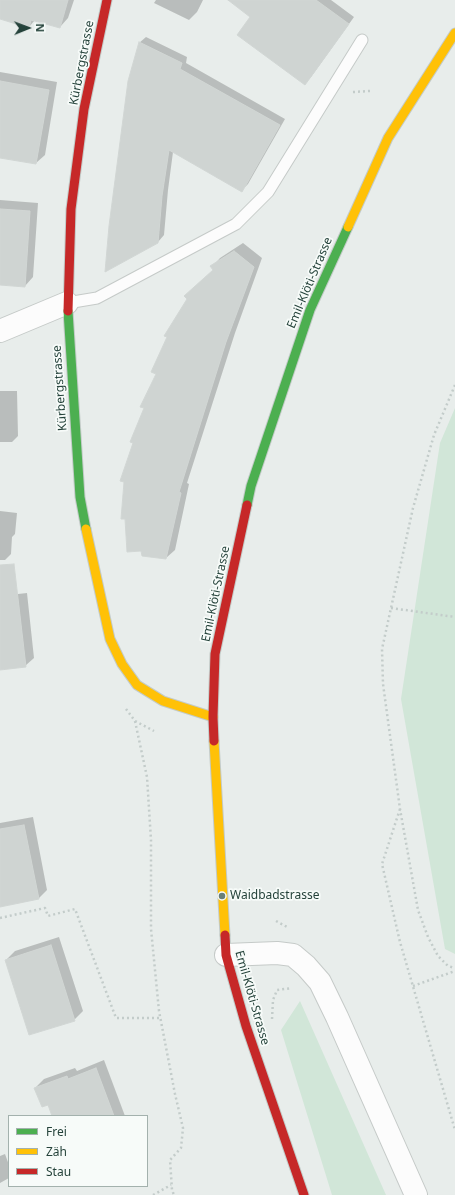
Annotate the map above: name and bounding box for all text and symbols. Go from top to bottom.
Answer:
north arrow [8,8,48,48]
street label: Kürbergstrasse [67,19,97,107]
text: N [33,23,48,32]
street label: Emil-Klöti-Strasse [284,235,336,331]
street label: Kürbergstrasse [50,345,70,431]
street label: Emil-Klöti-Strasse [199,545,233,643]
place label: Waidbadstrasse [230,889,319,903]
marker: Waidbadstrasse [217,891,227,901]
street label: Emil-Klöti-Strasse [232,949,272,1047]
legend [8,1115,148,1187]
text: Frei [46,1123,67,1140]
text: Zäh [46,1143,67,1160]
text: Stau [46,1163,71,1180]

